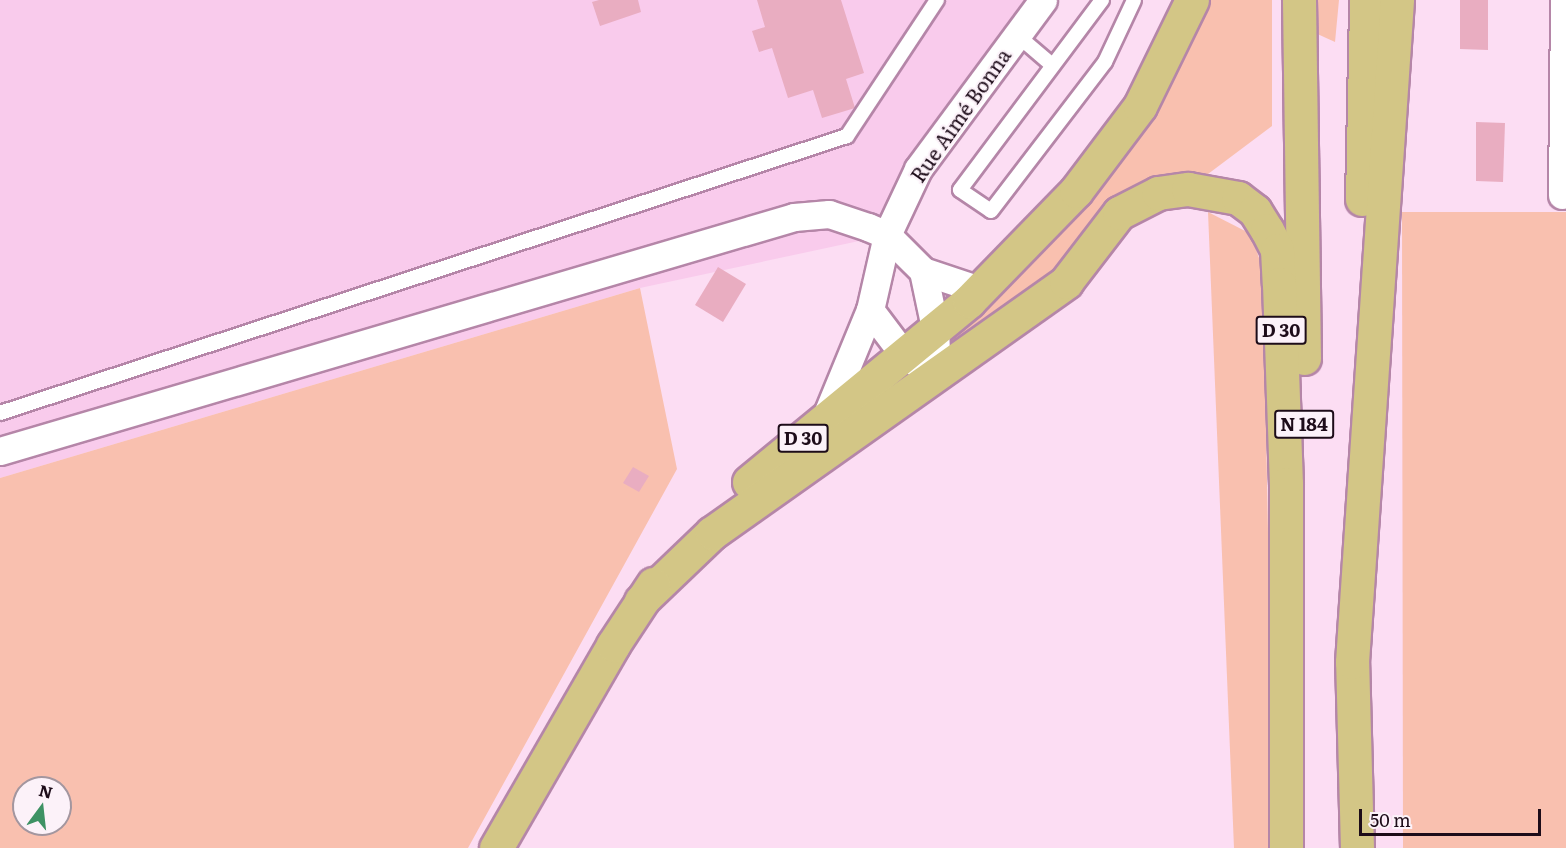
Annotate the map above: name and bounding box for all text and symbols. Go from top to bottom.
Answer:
street label: Rue Aimé Bonna [905,44,1015,186]
road number: D 30 [1256,315,1306,345]
road number: N 184 [1274,409,1334,439]
road number: D 30 [778,423,828,453]
north arrow [12,776,72,836]
text: N [37,777,56,804]
scale bar [1362,797,1544,835]
text: 50 m [1370,806,1411,833]

